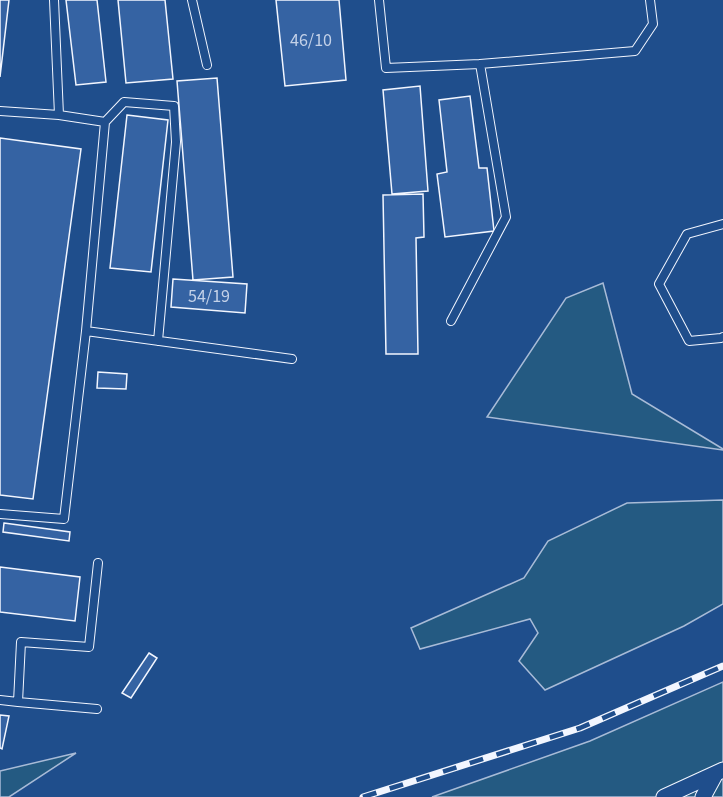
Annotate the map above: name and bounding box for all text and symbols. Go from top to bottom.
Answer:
house number: 46/10 [290,28,332,53]
house number: 54/19 [188,284,230,309]

